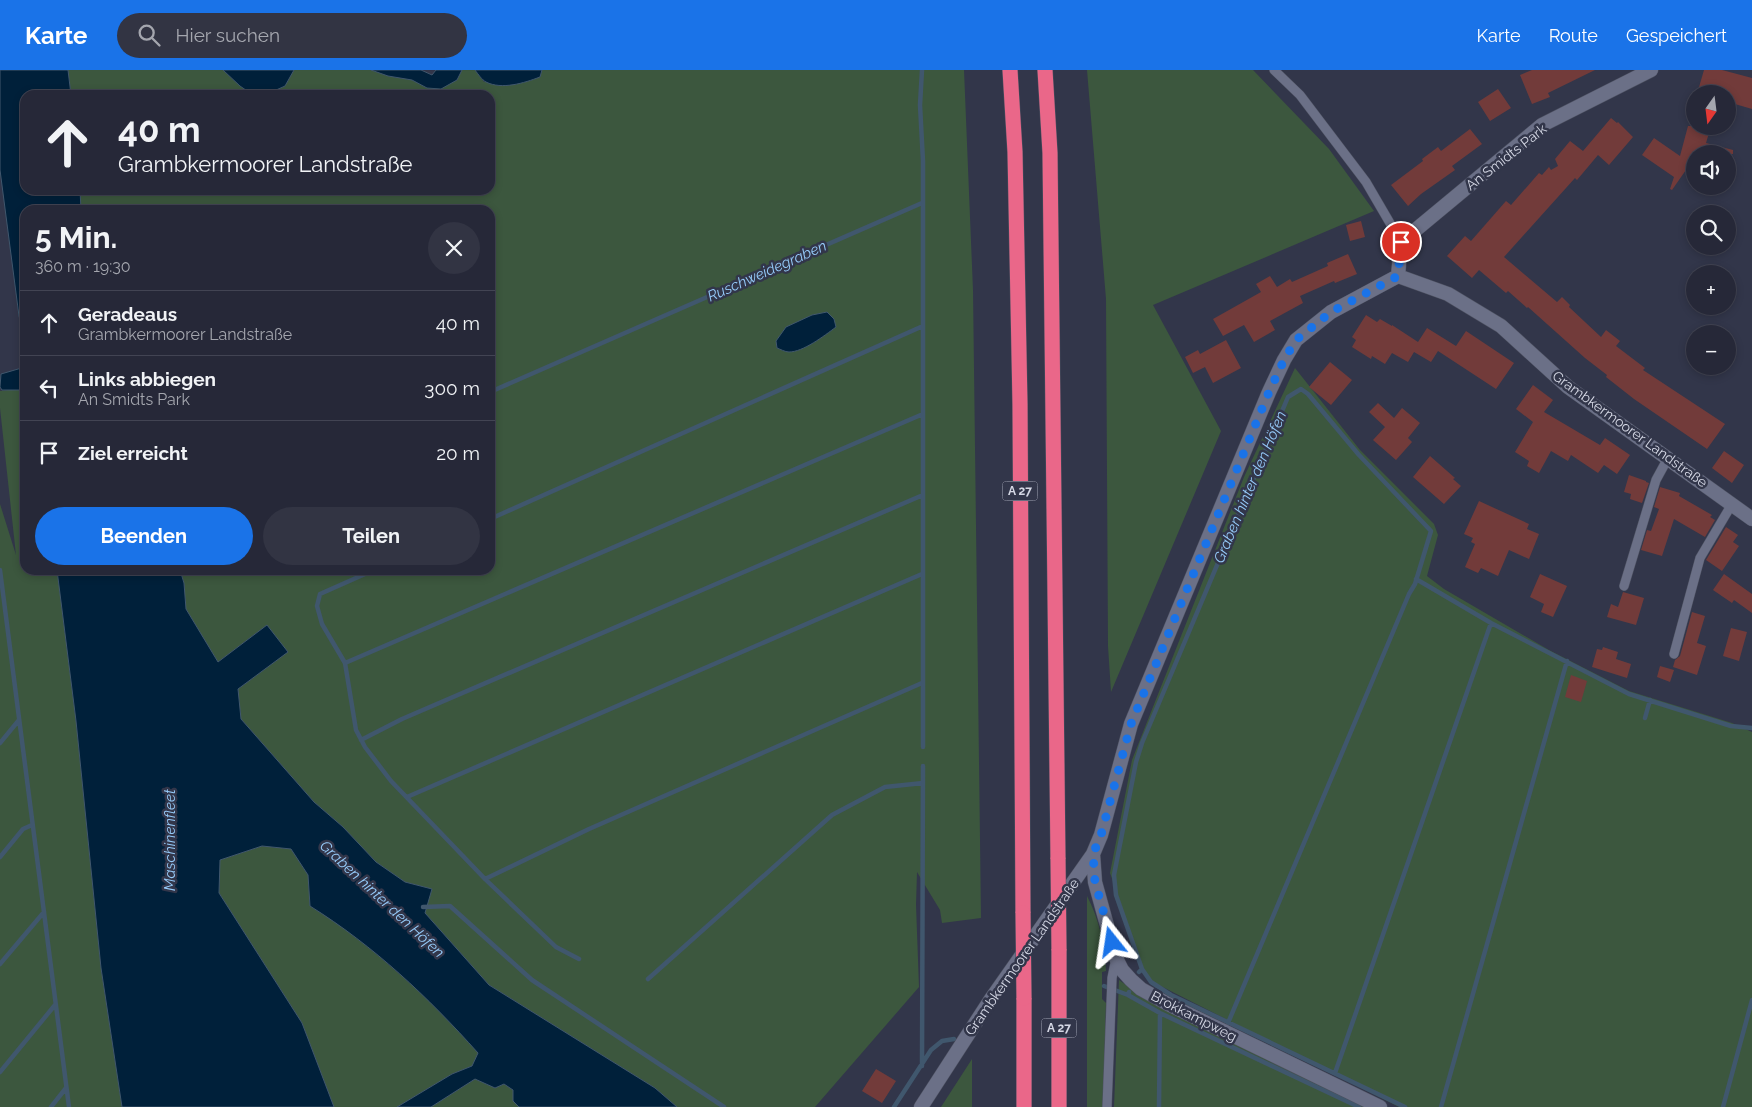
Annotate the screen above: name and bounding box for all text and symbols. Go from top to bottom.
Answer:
search box [117,13,467,58]
text: Karte [25,21,87,50]
icon: search [135,21,163,49]
text: Hier suchen [175,24,280,46]
text: Karte [1477,25,1521,46]
text: Route [1549,25,1598,46]
text: Gespeichert [1626,25,1727,46]
north arrow [1686,85,1736,135]
map controls [1686,85,1736,375]
text: 40 m [118,109,200,150]
icon: ahead [35,110,100,175]
street label: An Smidts Park [1462,120,1550,193]
button: sound [1686,145,1736,195]
text: Grambkermoorer Landstraße [118,151,412,177]
button: search [1686,205,1736,255]
text: 5 Min. [35,220,117,255]
pin [1380,221,1422,263]
button: close [428,222,480,274]
icon: arrive [1387,228,1415,256]
water label: Ruschweidegraben [705,237,829,305]
text: 360 m · 19:30 [35,257,131,276]
button: + [1686,265,1736,315]
text: Geradeaus [78,303,177,325]
icon: ahead [35,309,63,337]
text: 40 m [436,312,480,334]
text: Grambkermoorer Landstraße [78,325,292,344]
button: − [1686,325,1736,375]
street label: Grambkermoorer Landstraße [1550,367,1710,491]
text: Links abbiegen [78,368,216,390]
icon: left [35,374,63,402]
text: 300 m [424,377,480,399]
text: An Smidts Park [78,390,190,409]
water label: Graben hinter den Höfen [1210,408,1290,566]
icon: arrive [35,439,63,467]
text: Ziel erreicht [78,442,188,464]
text: 20 m [436,442,480,464]
road number: A 27 [1002,482,1038,501]
button: Beenden [35,507,253,565]
button: Teilen [263,507,480,565]
water label: Maschinenfleet [161,789,179,891]
water label: Graben hinter den Höfen [316,837,448,961]
street label: Grambkermoorer Landstraße [962,876,1082,1038]
position arrow [1085,915,1137,967]
street label: Brokkampweg [1148,988,1240,1044]
road number: A 27 [1042,1018,1076,1038]

